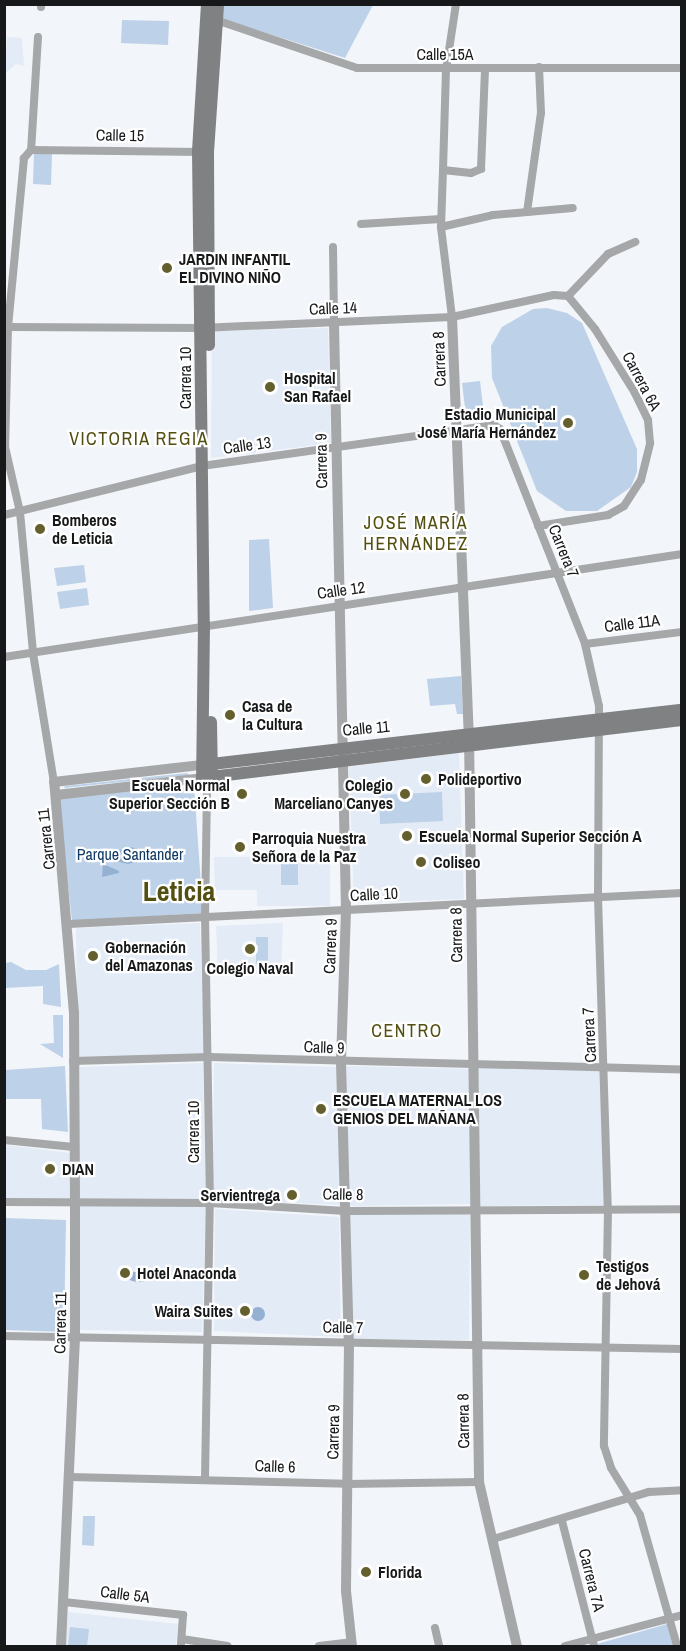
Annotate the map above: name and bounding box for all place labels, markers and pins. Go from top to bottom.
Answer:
place label: JARDIN INFANTIL EL DIVINO NIÑO [179,249,291,287]
marker: JARDIN INFANTIL EL DIVINO NIÑO [160,261,174,275]
place label: Hospital San Rafael [284,368,351,406]
marker: Hospital San Rafael [261,378,279,396]
place label: Estadio Municipal José María Hernández [417,404,556,442]
marker: Estadio Municipal José María Hernández [561,416,575,430]
place label: Bomberos de Leticia [52,510,117,548]
marker: Bomberos de Leticia [33,522,47,536]
place label: Casa de la Cultura [242,696,303,734]
marker: Casa de la Cultura [223,708,237,722]
place label: Polideportivo [438,769,522,789]
marker: Polideportivo [419,772,433,786]
place label: Escuela Normal Superior Sección B [109,775,230,813]
place label: Colegio Marceliano Canyes [274,775,393,813]
marker: Escuela Normal Superior Sección B [235,787,249,801]
marker: Colegio Marceliano Canyes [398,787,412,801]
place label: Escuela Normal Superior Sección A [419,826,642,846]
place label: Parroquia Nuestra Señora de la Paz [252,828,366,866]
marker: Escuela Normal Superior Sección A [400,829,414,843]
marker: Parroquia Nuestra Señora de la Paz [233,840,247,854]
place label: Coliseo [433,852,480,872]
marker: Coliseo [414,855,428,869]
place label: Gobernación del Amazonas [105,937,193,975]
marker: Colegio Naval [243,942,257,956]
marker: Gobernación del Amazonas [86,949,100,963]
place label: Colegio Naval [207,958,293,978]
place label: ESCUELA MATERNAL LOS GENIOS DEL MAÑANA [333,1090,503,1128]
marker: ESCUELA MATERNAL LOS GENIOS DEL MAÑANA [314,1102,328,1116]
place label: DIAN [62,1159,94,1179]
marker: DIAN [43,1162,57,1176]
place label: Servientrega [201,1185,280,1205]
marker: Servientrega [285,1188,299,1202]
place label: Testigos de Jehová [596,1256,660,1294]
place label: Hotel Anaconda [137,1263,237,1283]
marker: Hotel Anaconda [118,1266,132,1280]
marker: Testigos de Jehová [577,1268,591,1282]
place label: Waira Suites [155,1301,233,1321]
marker: Waira Suites [238,1304,252,1318]
place label: Florida [378,1562,422,1582]
marker: Florida [359,1565,373,1579]

